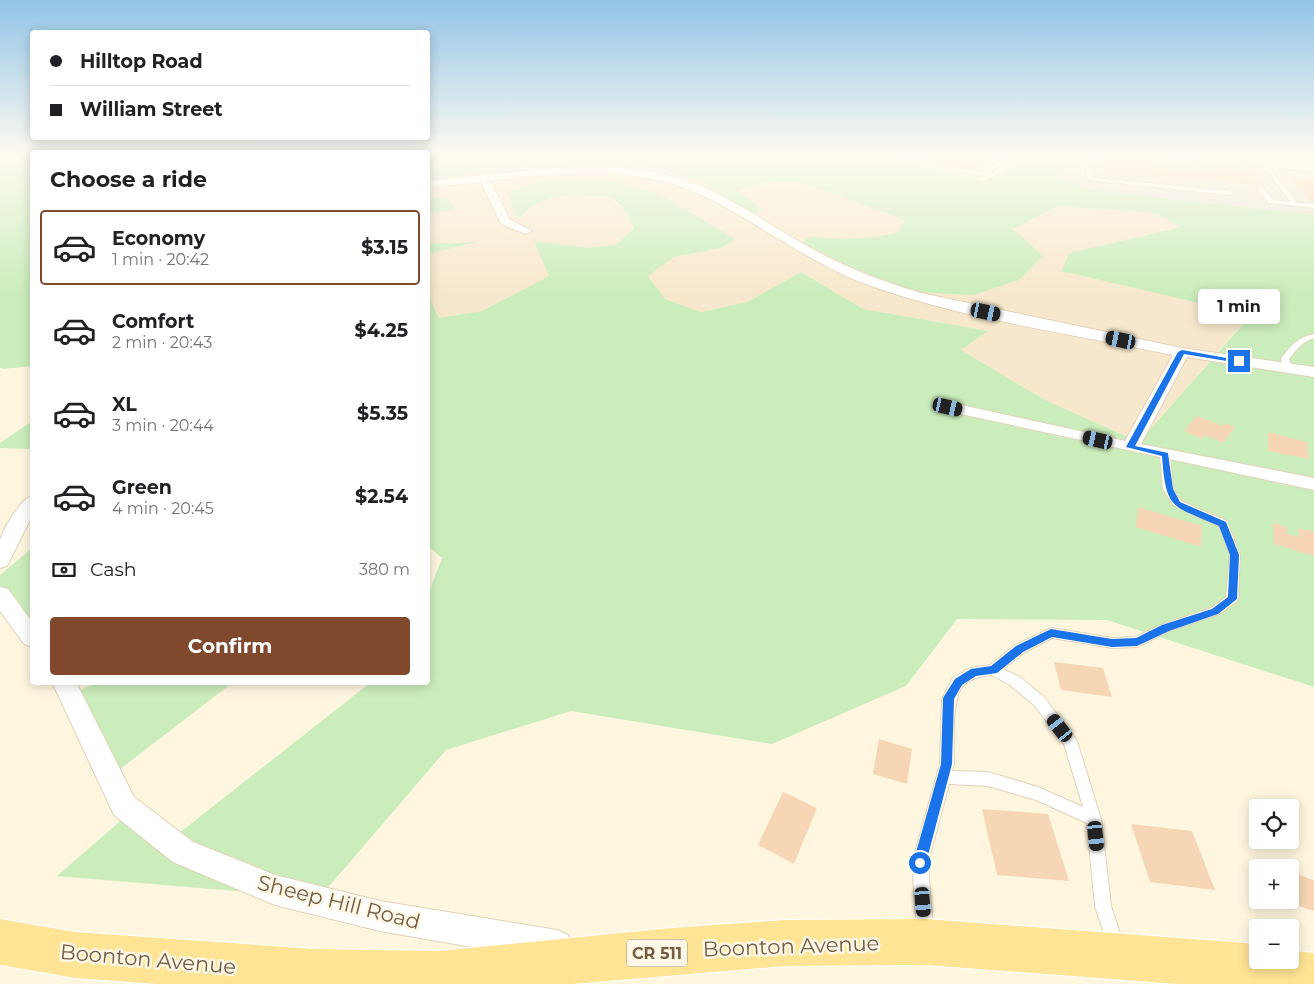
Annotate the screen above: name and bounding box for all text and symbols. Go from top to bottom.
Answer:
text: Hilltop Road [80,50,203,73]
text: William Street [80,98,223,121]
text: Choose a ride [50,166,207,193]
icon: car [52,225,97,270]
text: Economy [112,227,205,250]
text: $3.15 [361,236,408,259]
text: 1 min · 20:42 [112,250,209,269]
callout: 1 min [1198,288,1280,324]
text: 1 min [1217,297,1261,316]
car [969,302,1002,322]
icon: car [52,308,97,353]
text: Comfort [112,310,194,333]
text: $4.25 [355,319,408,342]
car [1104,330,1137,350]
text: 2 min · 20:43 [112,333,212,352]
route end [1228,350,1250,372]
icon: car [52,391,97,436]
text: XL [112,393,137,416]
car [931,396,964,418]
text: $5.35 [357,402,408,425]
text: 3 min · 20:44 [112,416,214,435]
car [1081,429,1114,451]
icon: car [52,474,97,519]
text: Green [112,476,172,499]
text: $2.54 [355,485,408,508]
text: 4 min · 20:45 [112,499,214,518]
icon: cash [50,556,78,584]
text: Cash [90,558,137,581]
text: 380 m [359,560,410,579]
button: Confirm [50,617,410,675]
car [1044,712,1075,744]
map controls [1249,799,1299,969]
button: locate [1249,799,1299,849]
car [1086,820,1105,852]
route start [909,852,931,874]
button: + [1249,859,1299,909]
street label: Sheep Hill Road [255,870,423,934]
car [914,886,931,918]
button: − [1249,919,1299,969]
street label: Boonton Avenue [702,930,880,962]
street label: Boonton Avenue [59,939,237,979]
road number: CR 511 [627,940,687,966]

